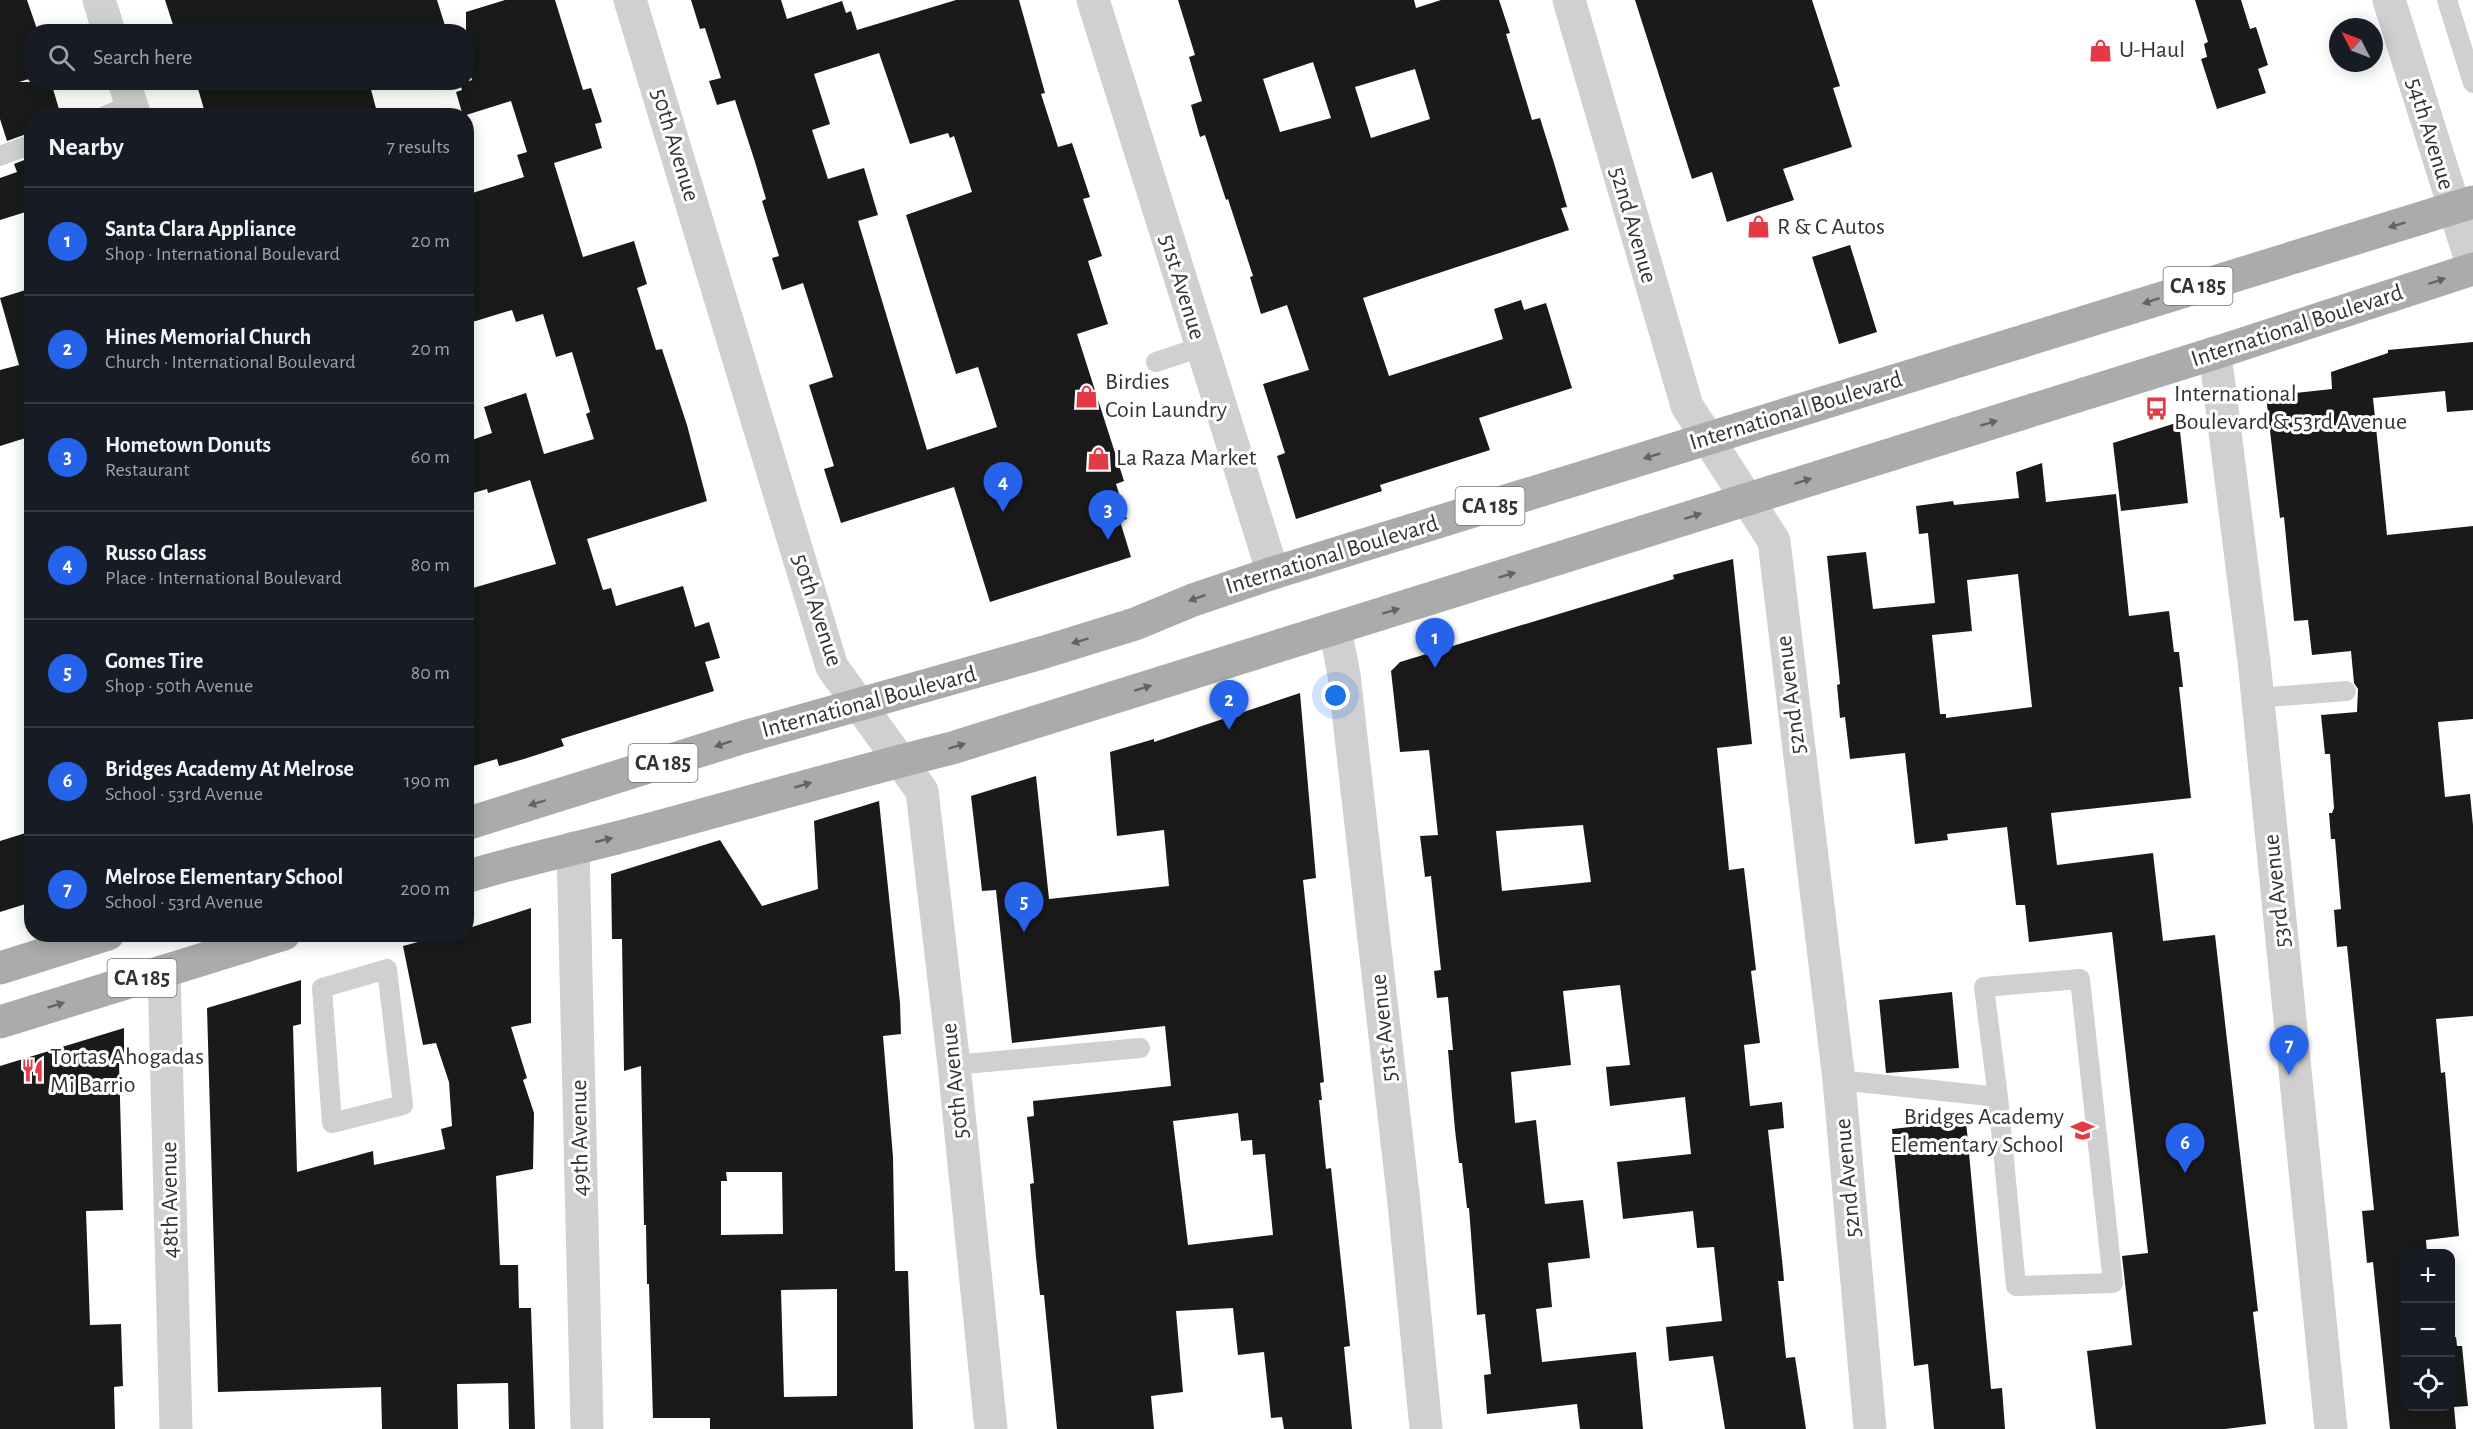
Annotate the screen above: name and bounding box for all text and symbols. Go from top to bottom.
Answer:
north arrow [2329,18,2383,72]
search box [24,24,474,90]
shop icon: U-Haul [2088,37,2114,63]
place label: U-Haul [2119,38,2185,62]
icon: search [45,41,78,74]
text: Search here [93,46,192,68]
street label: 54th Avenue [2402,75,2458,193]
street label: 50th Avenue [646,86,704,204]
text: Nearby [48,134,124,160]
text: 7 results [386,137,450,157]
street label: 52nd Avenue [1605,164,1661,286]
shop icon: R & C Autos [1746,214,1772,240]
place label: R & C Autos [1777,215,1885,239]
text: Santa Clara Appliance [105,218,296,240]
one-way arrow [2388,221,2406,230]
text: 1 [64,231,71,251]
text: 20 m [411,231,450,251]
street label: 51st Avenue [1155,231,1209,343]
text: Shop · International Boulevard [105,244,340,264]
road number: CA 185 [2164,267,2232,305]
one-way arrow [2428,275,2446,285]
street label: International Boulevard [2188,280,2406,372]
one-way arrow [2142,296,2160,306]
text: Hines Memorial Church [105,326,311,348]
text: 2 [63,339,72,359]
text: 20 m [411,339,450,359]
text: Church · International Boulevard [105,352,356,372]
street label: International Boulevard [1687,367,1905,455]
place label: Birdies Coin Laundry [1105,370,1227,422]
place label: International Boulevard & 53rd Avenue [2174,382,2407,434]
shop icon: Birdies Coin Laundry [1074,383,1100,409]
bus stop icon: International Boulevard & 53rd Avenue [2143,395,2169,421]
one-way arrow [1980,418,1998,427]
text: Hometown Donuts [105,434,271,456]
shop icon: La Raza Market [1085,445,1111,471]
place label: La Raza Market [1116,446,1257,470]
text: 3 [63,447,72,467]
text: 60 m [411,447,450,467]
one-way arrow [1642,452,1660,461]
text: Restaurant [105,460,190,480]
pin: 4 [984,462,1022,512]
one-way arrow [1794,476,1812,486]
road number: CA 185 [1456,487,1524,525]
pin: 3 [1088,490,1128,540]
street label: International Boulevard [1223,511,1441,599]
one-way arrow [1684,511,1702,521]
text: Russo Glass [105,542,206,564]
street label: 50th Avenue [788,551,846,669]
text: 4 [62,555,73,575]
text: 80 m [411,555,450,575]
text: Place · International Boulevard [105,568,342,588]
one-way arrow [1498,570,1516,579]
one-way arrow [1188,594,1206,604]
one-way arrow [1382,606,1400,615]
pin: 1 [1416,618,1454,668]
street label: 52nd Avenue [1772,634,1810,756]
one-way arrow [1071,637,1089,647]
text: Gomes Tire [105,650,203,672]
street label: International Boulevard [759,662,979,742]
text: 5 [63,663,72,683]
text: 80 m [411,663,450,683]
text: Shop · 50th Avenue [105,676,253,696]
pin: 2 [1210,680,1248,730]
your location [1321,681,1350,710]
one-way arrow [1134,683,1152,692]
one-way arrow [714,740,732,749]
one-way arrow [948,741,966,751]
road number: CA 185 [628,744,698,782]
text: Bridges Academy At Melrose [105,758,354,780]
text: 6 [63,771,72,791]
text: 190 m [404,771,450,791]
one-way arrow [794,780,812,789]
text: School · 53rd Avenue [105,784,263,804]
one-way arrow [528,799,546,808]
street label: 53rd Avenue [2259,833,2295,949]
one-way arrow [595,835,613,845]
text: Melrose Elementary School [105,866,343,888]
text: 7 [63,879,72,899]
text: 200 m [400,879,450,899]
pin: 5 [1004,882,1044,932]
text: School · 53rd Avenue [105,892,263,912]
road number: CA 185 [108,959,176,997]
street label: 51st Avenue [1366,973,1402,1083]
one-way arrow [47,1000,65,1009]
street label: 50th Avenue [937,1022,973,1140]
pin: 7 [2270,1026,2308,1075]
place label: Tortas Ahogadas Mi Barrio [50,1045,204,1097]
restaurant icon: Tortas Ahogadas Mi Barrio [19,1058,45,1084]
street label: 49th Avenue [567,1079,593,1197]
place label: Bridges Academy Elementary School [1890,1105,2064,1157]
street label: 52nd Avenue [1831,1117,1865,1239]
school or university icon: Bridges Academy Elementary School [2069,1118,2095,1144]
pin: 6 [2166,1124,2204,1173]
street label: 48th Avenue [157,1141,183,1259]
map controls [2401,1249,2455,1411]
button: + [2401,1249,2455,1303]
button: − [2401,1303,2455,1357]
button: locate [2401,1357,2455,1411]

